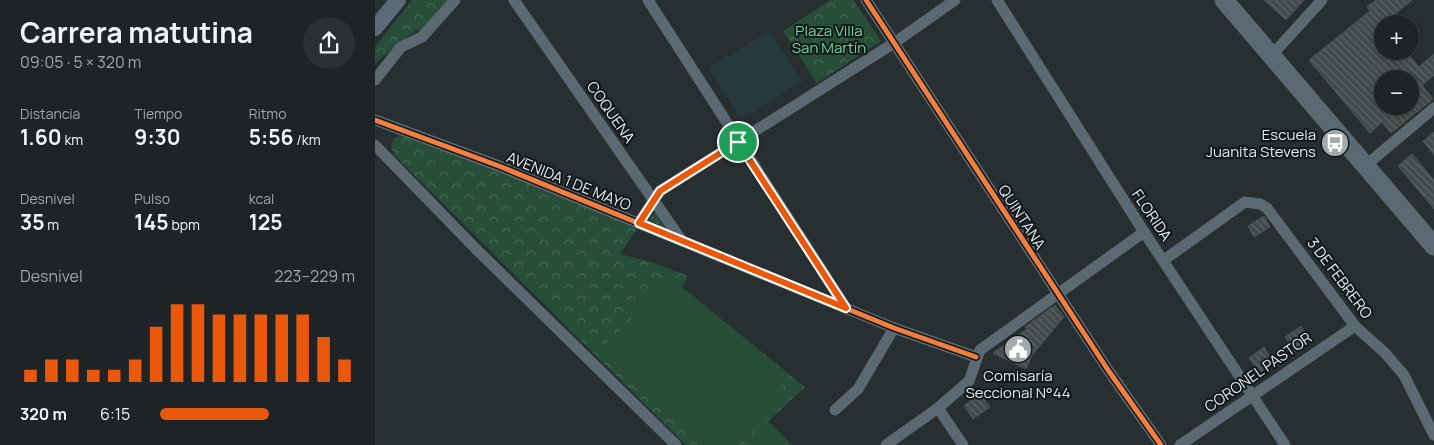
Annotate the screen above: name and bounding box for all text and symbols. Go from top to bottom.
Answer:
text: Carrera matutina [20,13,253,51]
map controls [1374,15,1419,115]
button: + [1374,15,1419,60]
button: share [303,17,355,69]
park label: Plaza Villa San Martín [792,20,866,58]
text: 09:05 · 5 × 320 m [20,51,141,73]
button: − [1374,70,1419,115]
street label: COQUENA [582,77,640,148]
text: Distancia [20,104,80,123]
text: Tiempo [134,104,182,123]
text: Ritmo [249,104,286,123]
pin [717,121,759,163]
text: 1.60 [20,123,62,151]
text: 9:30 [134,123,181,151]
text: 5:56 [249,123,294,151]
place label: Escuela Juanita Stevens [1206,124,1316,162]
icon: arrive [724,128,752,156]
bus stop icon: Escuela Juanita Stevens [1320,128,1350,158]
text: km [62,130,83,149]
text: /km [294,130,321,149]
street label: AVENIDA 1 DE MAYO [504,146,634,216]
street label: QUINTANA [993,181,1051,254]
street label: FLORIDA [1127,185,1177,245]
text: Desnivel [20,189,75,208]
text: Pulso [134,189,170,208]
text: kcal [249,189,274,208]
text: 35 [20,208,45,236]
text: 145 [134,208,169,236]
text: 125 [249,208,283,236]
text: m [45,215,59,234]
text: bpm [169,215,200,234]
street label: 3 DE FEBRERO [1303,233,1378,323]
text: Desnivel [20,265,83,287]
text: 223–229 m [274,265,355,287]
street label: CORONEL PASTOR [1200,327,1316,417]
public building icon: Comisaría Seccional N°44 [1003,334,1033,364]
place label: Comisaría Seccional N°44 [965,365,1071,403]
text: 320 m [20,403,67,425]
text: 6:15 [100,403,130,425]

